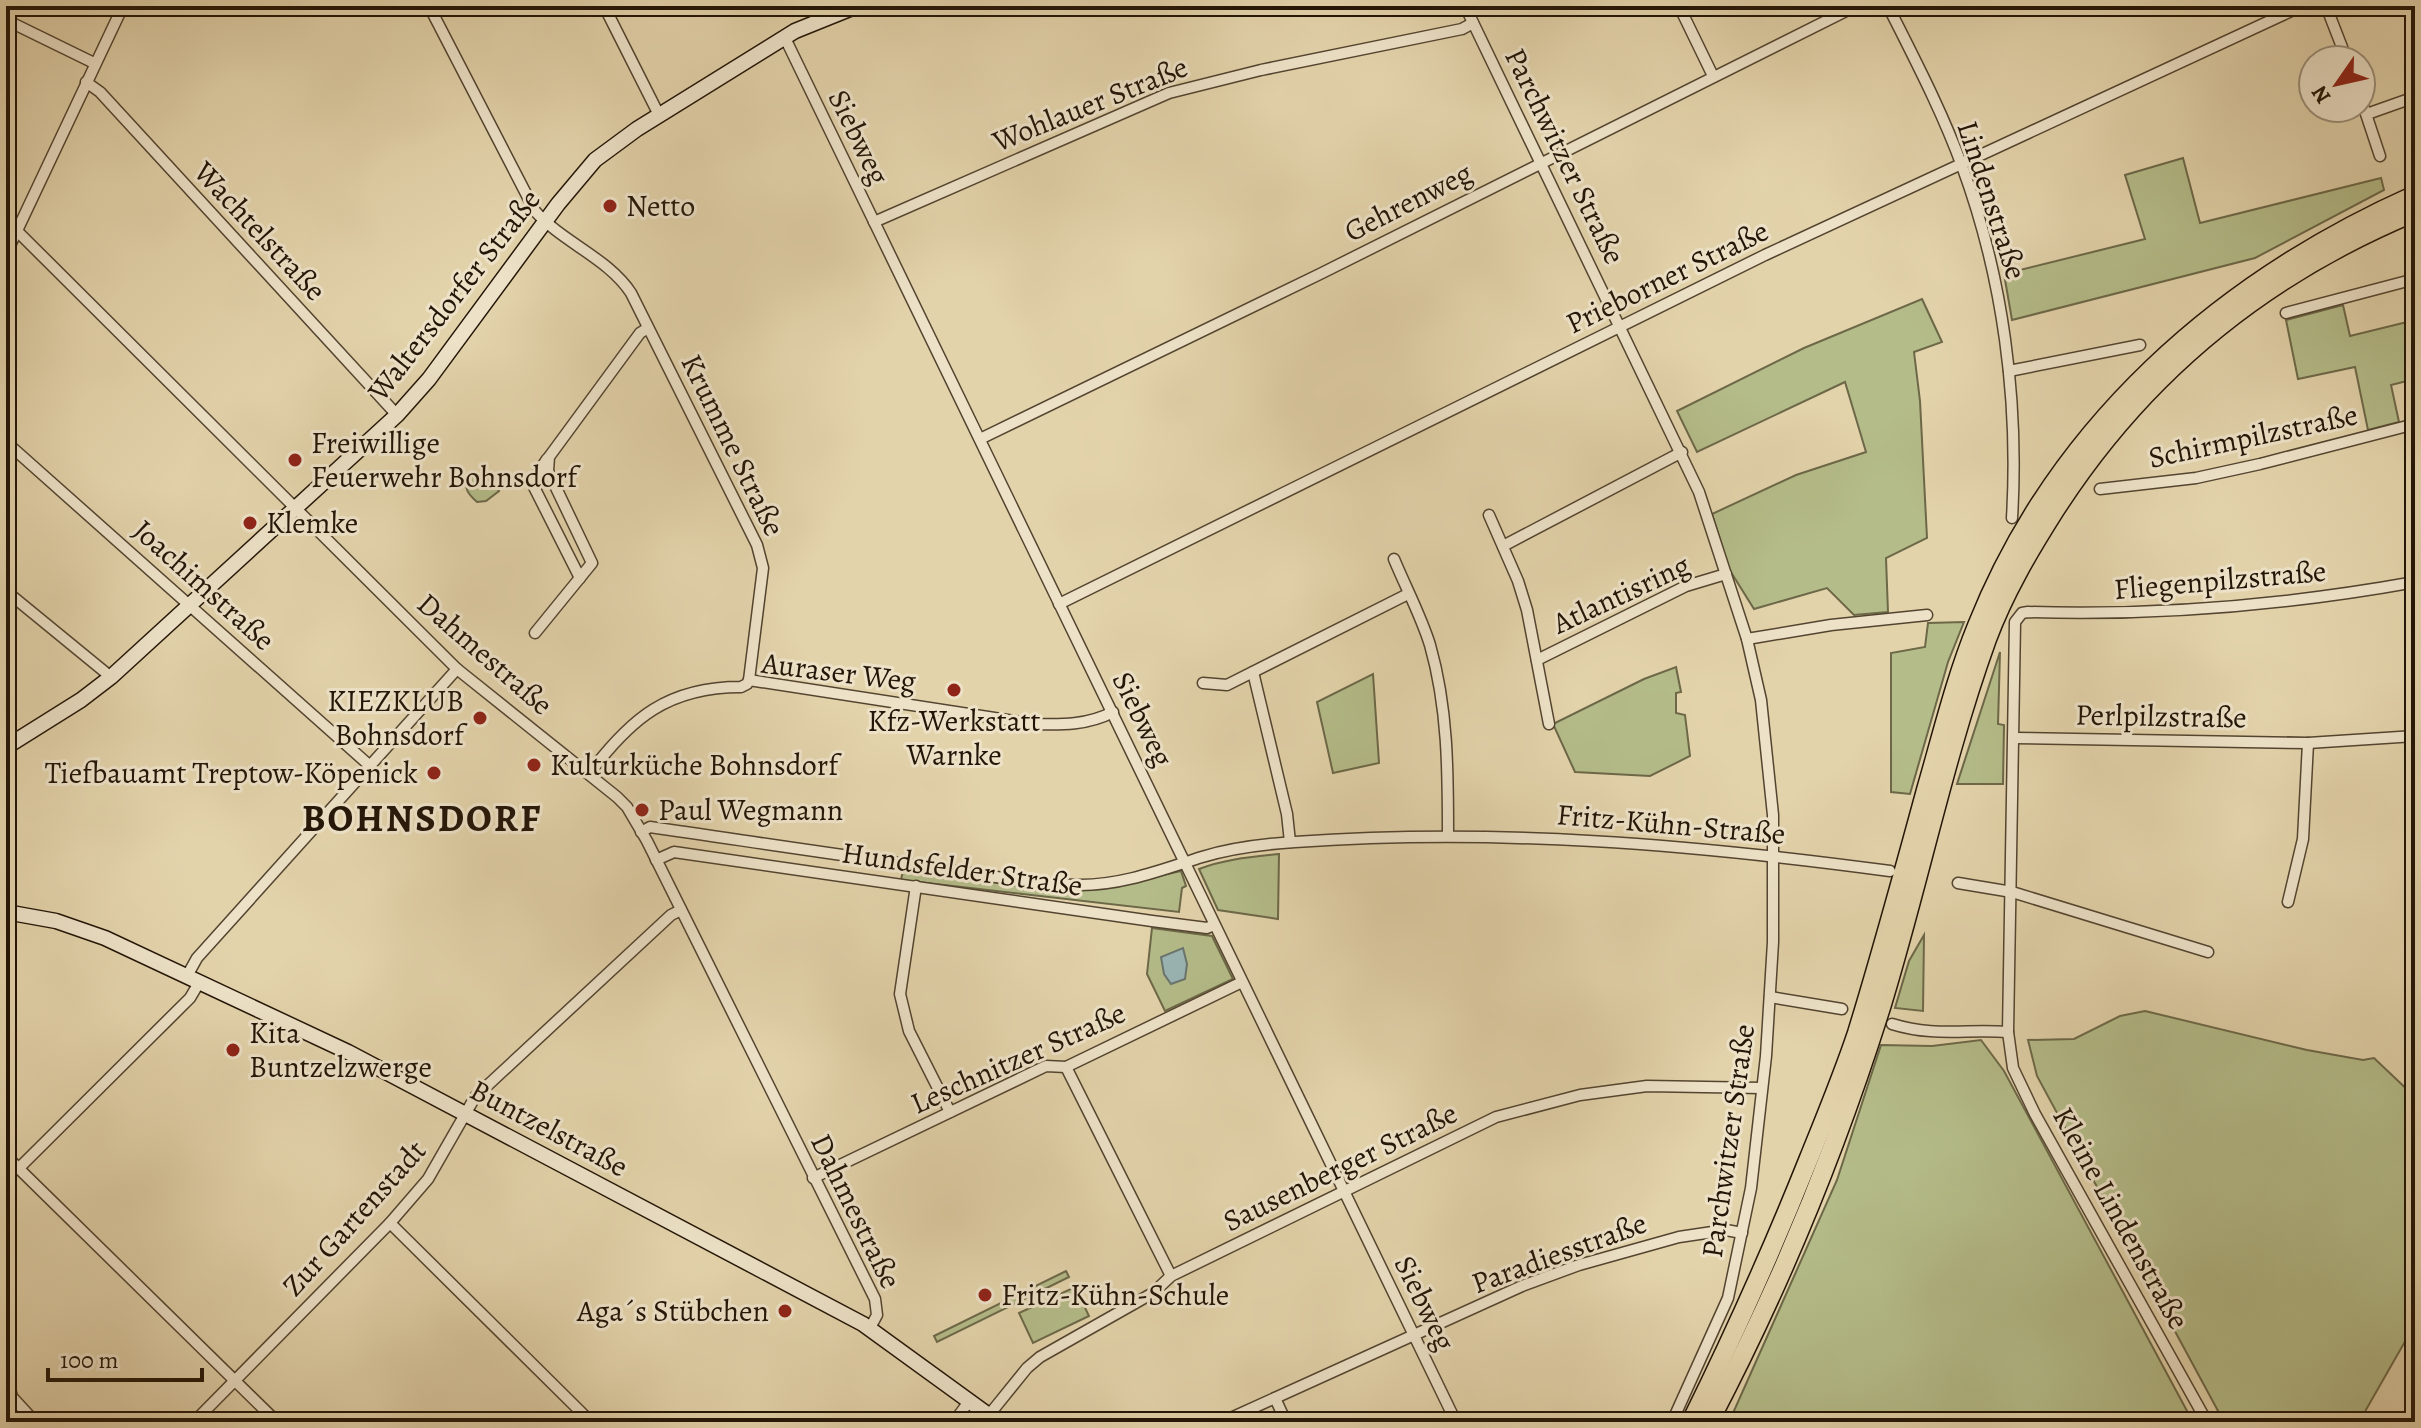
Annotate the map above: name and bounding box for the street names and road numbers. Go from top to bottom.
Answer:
street label: Parchwitzer Straße [1495,41,1635,271]
street label: Wohlauer Straße [986,47,1194,162]
street label: Siebweg [819,83,899,191]
street label: Lindenstraße [1948,116,2036,284]
street label: Wachtelstraße [184,152,335,309]
street label: Gehrenweg [1337,153,1479,251]
street label: Waltersdorfer Straße [358,181,549,410]
street label: Prieborner Straße [1559,211,1775,343]
street label: Krumme Straße [672,347,794,543]
street label: Schirmpilzstraße [2145,394,2361,478]
street label: Joachimstraße [124,511,284,659]
street label: Atlantisring [1545,545,1696,644]
street label: Fliegenpilzstraße [2112,551,2328,609]
street label: Dahmestraße [409,584,561,724]
street label: Auraser Weg [759,643,918,701]
street label: Siebweg [1103,665,1183,773]
street label: Perlpilzstraße [2075,695,2247,737]
street label: Fritz-Kühn-Straße [1555,794,1787,854]
street label: Hundsfelder Straße [839,832,1085,906]
street label: Leschnitzer Straße [904,993,1132,1123]
street label: Parchwitzer Straße [1692,1022,1764,1260]
street label: Buntzelstraße [463,1070,635,1186]
street label: Sausenberger Straße [1216,1093,1464,1241]
street label: Kleine Lindenstraße [2043,1100,2199,1336]
street label: Dahmestraße [801,1127,911,1295]
street label: Zur Gartenstadt [273,1131,435,1305]
street label: Paradiesstraße [1466,1203,1652,1303]
street label: Siebweg [1385,1249,1465,1357]

